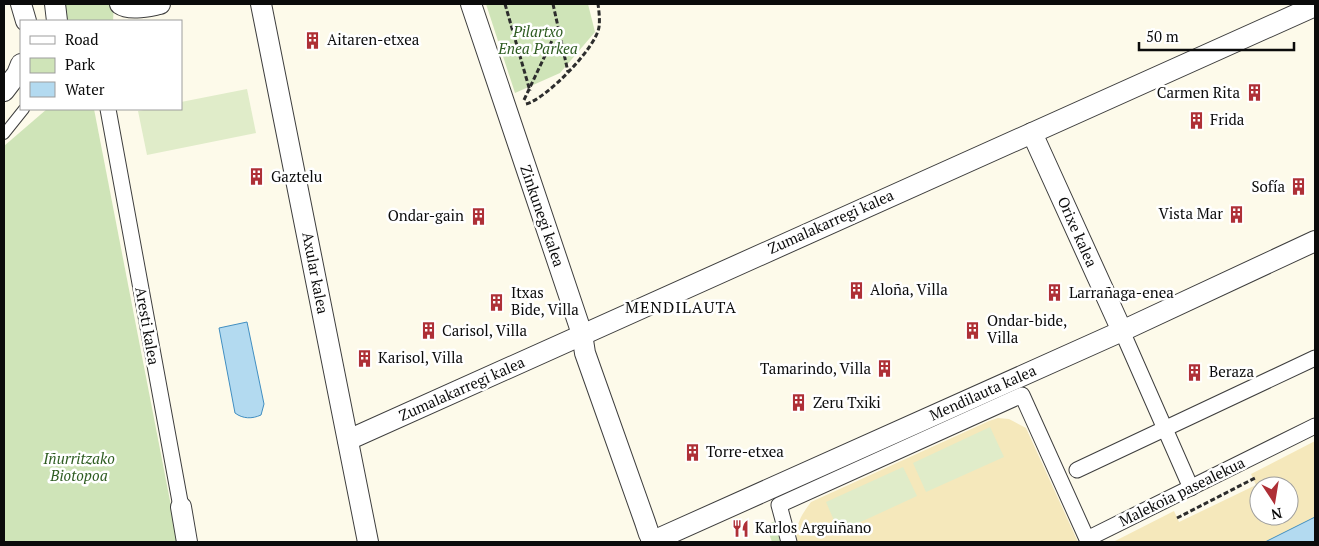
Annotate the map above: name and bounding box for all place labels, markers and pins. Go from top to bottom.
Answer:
place label: Aitaren-etxea [327,29,420,49]
building icon: Aitaren-etxea [303,30,323,50]
place label: Carmen Rita [1157,82,1240,102]
building icon: Carmen Rita [1244,83,1264,103]
place label: Frida [1210,109,1245,129]
building icon: Frida [1186,110,1206,130]
place label: Gaztelu [271,166,323,186]
building icon: Gaztelu [247,167,267,187]
place label: Sofía [1251,176,1285,196]
building icon: Sofía [1289,177,1309,197]
place label: Vista Mar [1159,203,1223,223]
building icon: Vista Mar [1227,204,1247,224]
place label: Ondar-gain [388,205,464,225]
building icon: Ondar-gain [468,206,488,226]
place label: Aloña, Villa [870,279,948,299]
building icon: Aloña, Villa [846,280,866,300]
place label: Itxas Bide, Villa [511,282,579,319]
place label: Larrañaga-enea [1069,282,1174,302]
building icon: Larrañaga-enea [1045,283,1065,303]
building icon: Itxas Bide, Villa [487,292,507,312]
place label: Ondar-bide, Villa [987,310,1067,347]
place label: Carisol, Villa [442,320,527,340]
building icon: Ondar-bide, Villa [963,320,983,340]
building icon: Carisol, Villa [418,321,438,341]
place label: Karisol, Villa [378,347,464,367]
building icon: Karisol, Villa [354,348,374,368]
place label: Tamarindo, Villa [760,358,871,378]
building icon: Tamarindo, Villa [875,359,895,379]
place label: Beraza [1209,361,1254,381]
building icon: Beraza [1185,362,1205,382]
place label: Zeru Txiki [813,392,881,412]
building icon: Zeru Txiki [789,393,809,413]
place label: Torre-etxea [706,441,784,461]
building icon: Torre-etxea [682,442,702,462]
place label: Karlos Arguiñano [755,517,871,537]
restaurant icon: Karlos Arguiñano [731,518,751,538]

